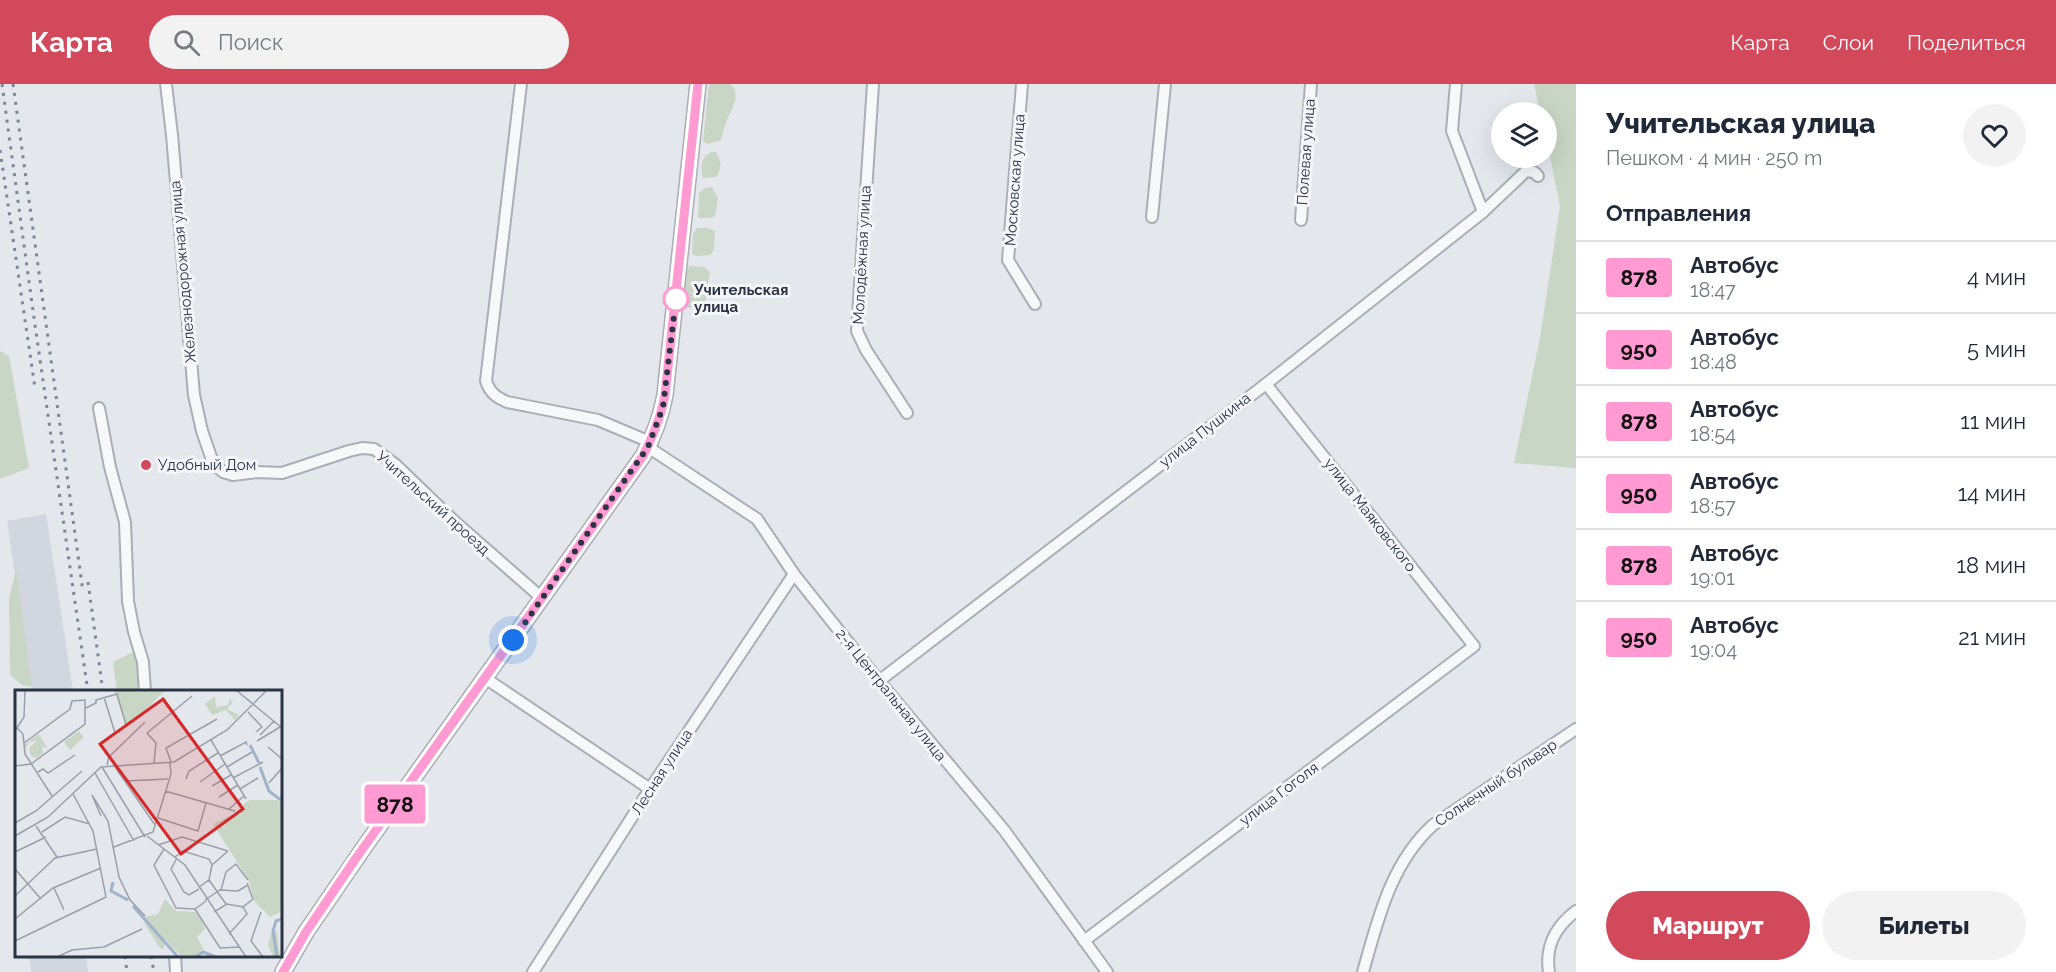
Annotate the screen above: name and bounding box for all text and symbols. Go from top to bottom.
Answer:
search box [149,15,569,69]
text: Карта [30,26,113,59]
icon: search [170,26,203,59]
text: Поиск [218,29,283,55]
text: Карта [1731,30,1790,55]
text: Слои [1823,30,1874,55]
text: Поделиться [1907,30,2026,55]
street label: Полевая улица [1293,98,1319,206]
map controls [1491,102,1557,168]
button: layers [1491,102,1557,168]
button: heart [1963,104,2026,167]
text: Учительская улица [1606,107,1875,140]
street label: Московская улица [1001,113,1029,247]
text: Пешком · 4 мин · 250 m [1606,146,1822,170]
street label: Железнодорожная улица [166,180,200,364]
street label: Молодёжная улица [849,185,875,325]
text: Отправления [1606,200,1751,226]
text: Автобус [1690,252,1779,278]
text: 4 мин [1967,264,2026,290]
text: 878 [1620,265,1658,290]
text: 18:47 [1690,278,1736,302]
place label: Учительская улица [693,281,788,316]
marker: Учительская улица [663,286,689,312]
text: Автобус [1690,324,1779,350]
text: 5 мин [1967,336,2026,362]
text: 950 [1621,337,1657,362]
text: 18:48 [1690,350,1737,374]
street label: улица Пушкина [1156,389,1254,471]
text: Автобус [1690,396,1779,422]
text: 11 мин [1960,408,2026,434]
text: 878 [1620,409,1658,434]
text: 18:54 [1690,422,1736,446]
street label: Учительский проезд [373,447,494,559]
street label: улица Маяковского [1320,455,1420,575]
place label: Удобный Дом [158,456,256,474]
marker: Удобный Дом [139,458,153,472]
text: Автобус [1690,468,1779,494]
text: 14 мин [1958,480,2026,506]
text: 950 [1621,481,1657,506]
text: 18:57 [1690,494,1736,518]
text: Автобус [1690,540,1779,566]
text: 18 мин [1957,552,2026,578]
text: 878 [1620,553,1658,578]
text: 19:01 [1690,566,1735,590]
text: Автобус [1690,612,1779,638]
text: 21 мин [1958,624,2026,650]
your location [498,625,528,655]
street label: 2-я Центральная улица [832,625,950,765]
text: 950 [1621,625,1657,650]
text: 19:04 [1690,638,1737,662]
inset map [15,690,282,957]
street label: Лесная улица [628,726,696,818]
street label: Солнечный бульвар [1432,736,1560,830]
street label: улица Гоголя [1236,758,1322,830]
line badge: 878 [360,784,430,824]
text: 878 [376,792,414,817]
button: Маршрут [1606,891,1810,960]
button: Билеты [1822,891,2026,960]

